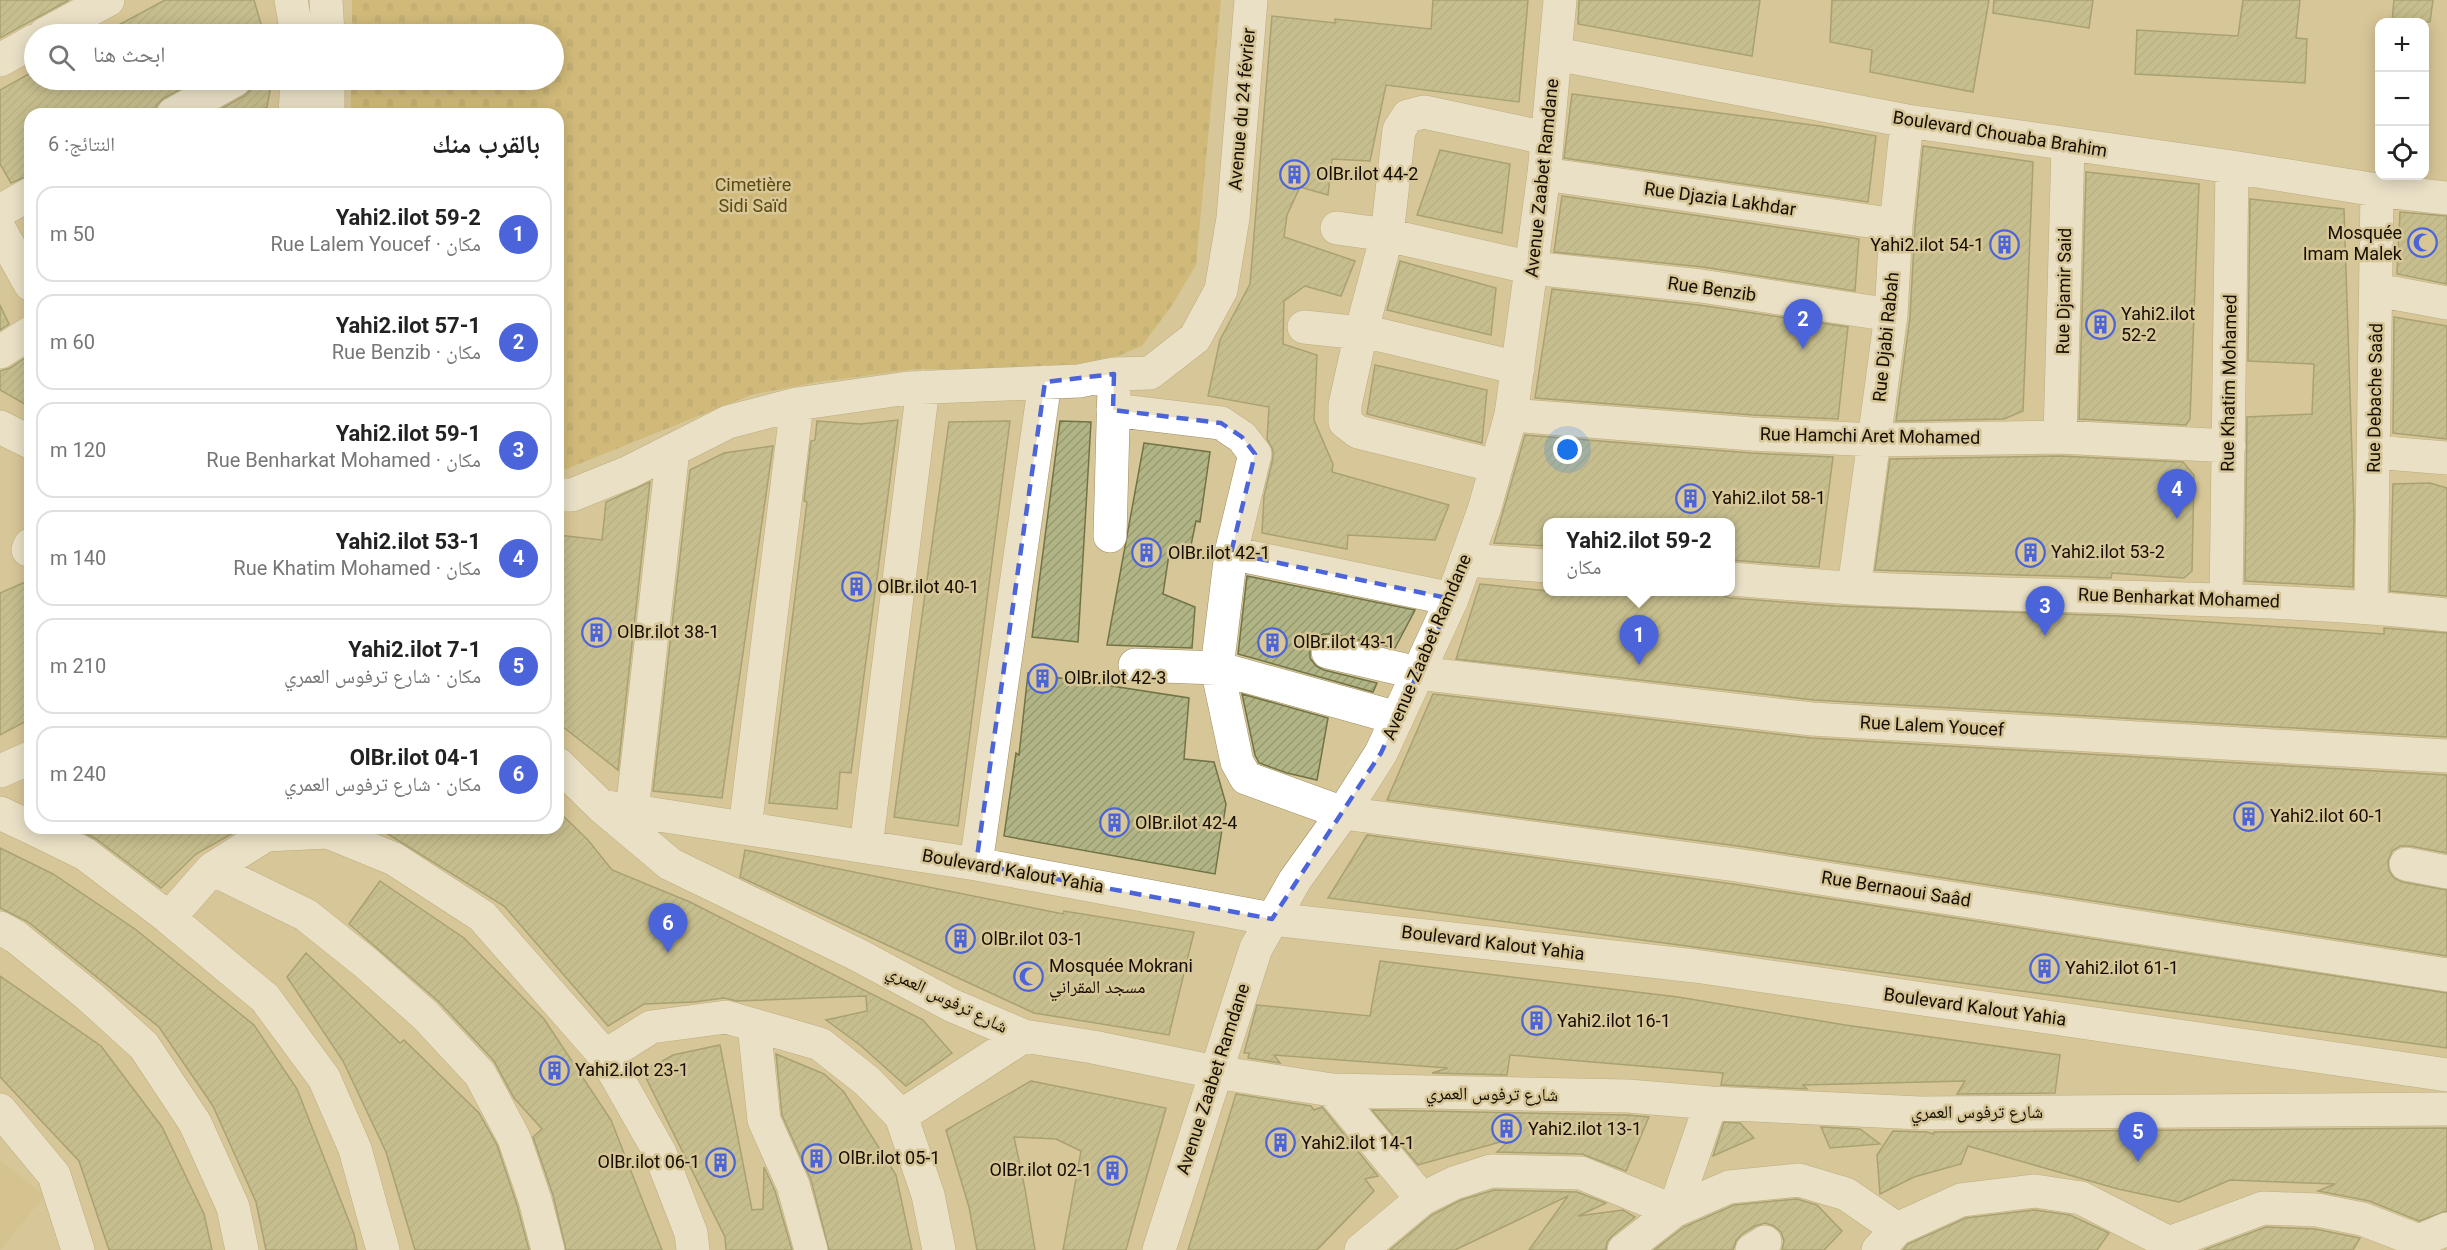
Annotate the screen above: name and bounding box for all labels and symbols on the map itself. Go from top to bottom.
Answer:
street label: Avenue du 24 février [1224,27,1259,191]
street label: Avenue Zaabet Ramdane [1521,77,1562,278]
street label: Boulevard Chouaba Brahim [1891,106,2109,161]
building icon: OlBr.ilot 44-2 [1279,158,1311,190]
place label: OlBr.ilot 44-2 [1316,163,1418,184]
park label: Cimetière Sidi Saïd [715,174,791,216]
street label: Rue Djazia Lakhdar [1643,177,1797,220]
place label: Mosquée Imam Malek [2303,222,2403,264]
street label: Rue Djamir Said [2052,227,2075,355]
mosque icon: Mosquée Imam Malek [2407,227,2439,259]
building icon: Yahi2.ilot 54-1 [1989,229,2021,261]
place label: Yahi2.ilot 54-1 [1870,234,1984,255]
street label: Rue Djabi Rabah [1868,271,1903,403]
street label: Rue Benzib [1666,272,1758,305]
street label: Rue Khatim Mohamed [2216,294,2241,472]
pin: 2 [1784,300,1822,349]
place label: Yahi2.ilot 52-2 [2121,303,2195,345]
building icon: Yahi2.ilot 52-2 [2084,308,2116,340]
street label: Rue Debache Saâd [2363,323,2386,473]
street label: Rue Hamchi Aret Mohamed [1760,423,1980,448]
your location [1553,435,1582,464]
pin: 4 [2158,470,2196,519]
building icon: Yahi2.ilot 58-1 [1675,482,1707,514]
place label: Yahi2.ilot 58-1 [1712,487,1826,508]
building icon: Yahi2.ilot 53-2 [2014,536,2046,568]
building icon: OlBr.ilot 42-1 [1131,537,1163,569]
place label: Yahi2.ilot 53-2 [2051,541,2165,562]
place label: OlBr.ilot 42-1 [1168,542,1270,563]
street label: Avenue Zaabet Ramdane [1378,551,1475,743]
building icon: OlBr.ilot 40-1 [840,571,872,603]
place label: OlBr.ilot 40-1 [877,576,979,597]
street label: Rue Benharkat Mohamed [2078,583,2280,612]
pin: 3 [2026,586,2064,636]
building icon: OlBr.ilot 38-1 [580,616,612,648]
pin: 1 [1620,616,1658,665]
place label: OlBr.ilot 38-1 [617,621,719,642]
building icon: OlBr.ilot 43-1 [1256,626,1288,658]
place label: OlBr.ilot 43-1 [1293,631,1395,652]
building icon: OlBr.ilot 42-3 [1027,662,1059,694]
place label: OlBr.ilot 42-3 [1064,667,1166,688]
street label: Rue Lalem Youcef [1859,711,2005,740]
building icon: Yahi2.ilot 60-1 [2233,800,2265,832]
place label: Yahi2.ilot 60-1 [2270,805,2384,826]
building icon: OlBr.ilot 42-4 [1098,807,1130,839]
place label: OlBr.ilot 42-4 [1135,812,1237,833]
street label: Boulevard Kalout Yahia [921,844,1106,897]
street label: Rue Bernaoui Saâd [1820,866,1972,911]
pin: 6 [648,904,688,953]
street label: Boulevard Kalout Yahia [1400,921,1586,964]
building icon: OlBr.ilot 03-1 [944,923,976,955]
place label: OlBr.ilot 03-1 [981,928,1083,949]
building icon: Yahi2.ilot 61-1 [2028,952,2060,984]
place label: Mosquée Mokrani مسجد المقراني [1049,955,1193,1002]
place label: Yahi2.ilot 61-1 [2065,957,2179,978]
street label: شارع ترفوس العمري [881,960,1011,1041]
mosque icon: Mosquée Mokrani مسجد المقراني [1012,960,1044,992]
street label: Avenue Zaabet Ramdane [1172,981,1253,1177]
street label: Boulevard Kalout Yahia [1882,983,2068,1030]
building icon: Yahi2.ilot 16-1 [1520,1005,1552,1037]
place label: Yahi2.ilot 16-1 [1557,1010,1671,1031]
building icon: Yahi2.ilot 23-1 [538,1054,570,1086]
place label: Yahi2.ilot 23-1 [575,1059,689,1080]
street label: شارع ترفوس العمري [1426,1082,1558,1110]
street label: شارع ترفوس العمري [1911,1101,2043,1127]
pin: 5 [2118,1112,2158,1162]
building icon: Yahi2.ilot 13-1 [1491,1113,1523,1145]
place label: Yahi2.ilot 13-1 [1528,1118,1642,1139]
building icon: Yahi2.ilot 14-1 [1264,1127,1296,1159]
place label: Yahi2.ilot 14-1 [1301,1132,1415,1153]
building icon: OlBr.ilot 05-1 [801,1142,833,1174]
building icon: OlBr.ilot 06-1 [705,1146,737,1178]
place label: OlBr.ilot 05-1 [838,1147,940,1168]
place label: OlBr.ilot 06-1 [598,1151,700,1172]
building icon: OlBr.ilot 02-1 [1097,1154,1129,1186]
place label: OlBr.ilot 02-1 [990,1159,1092,1180]

